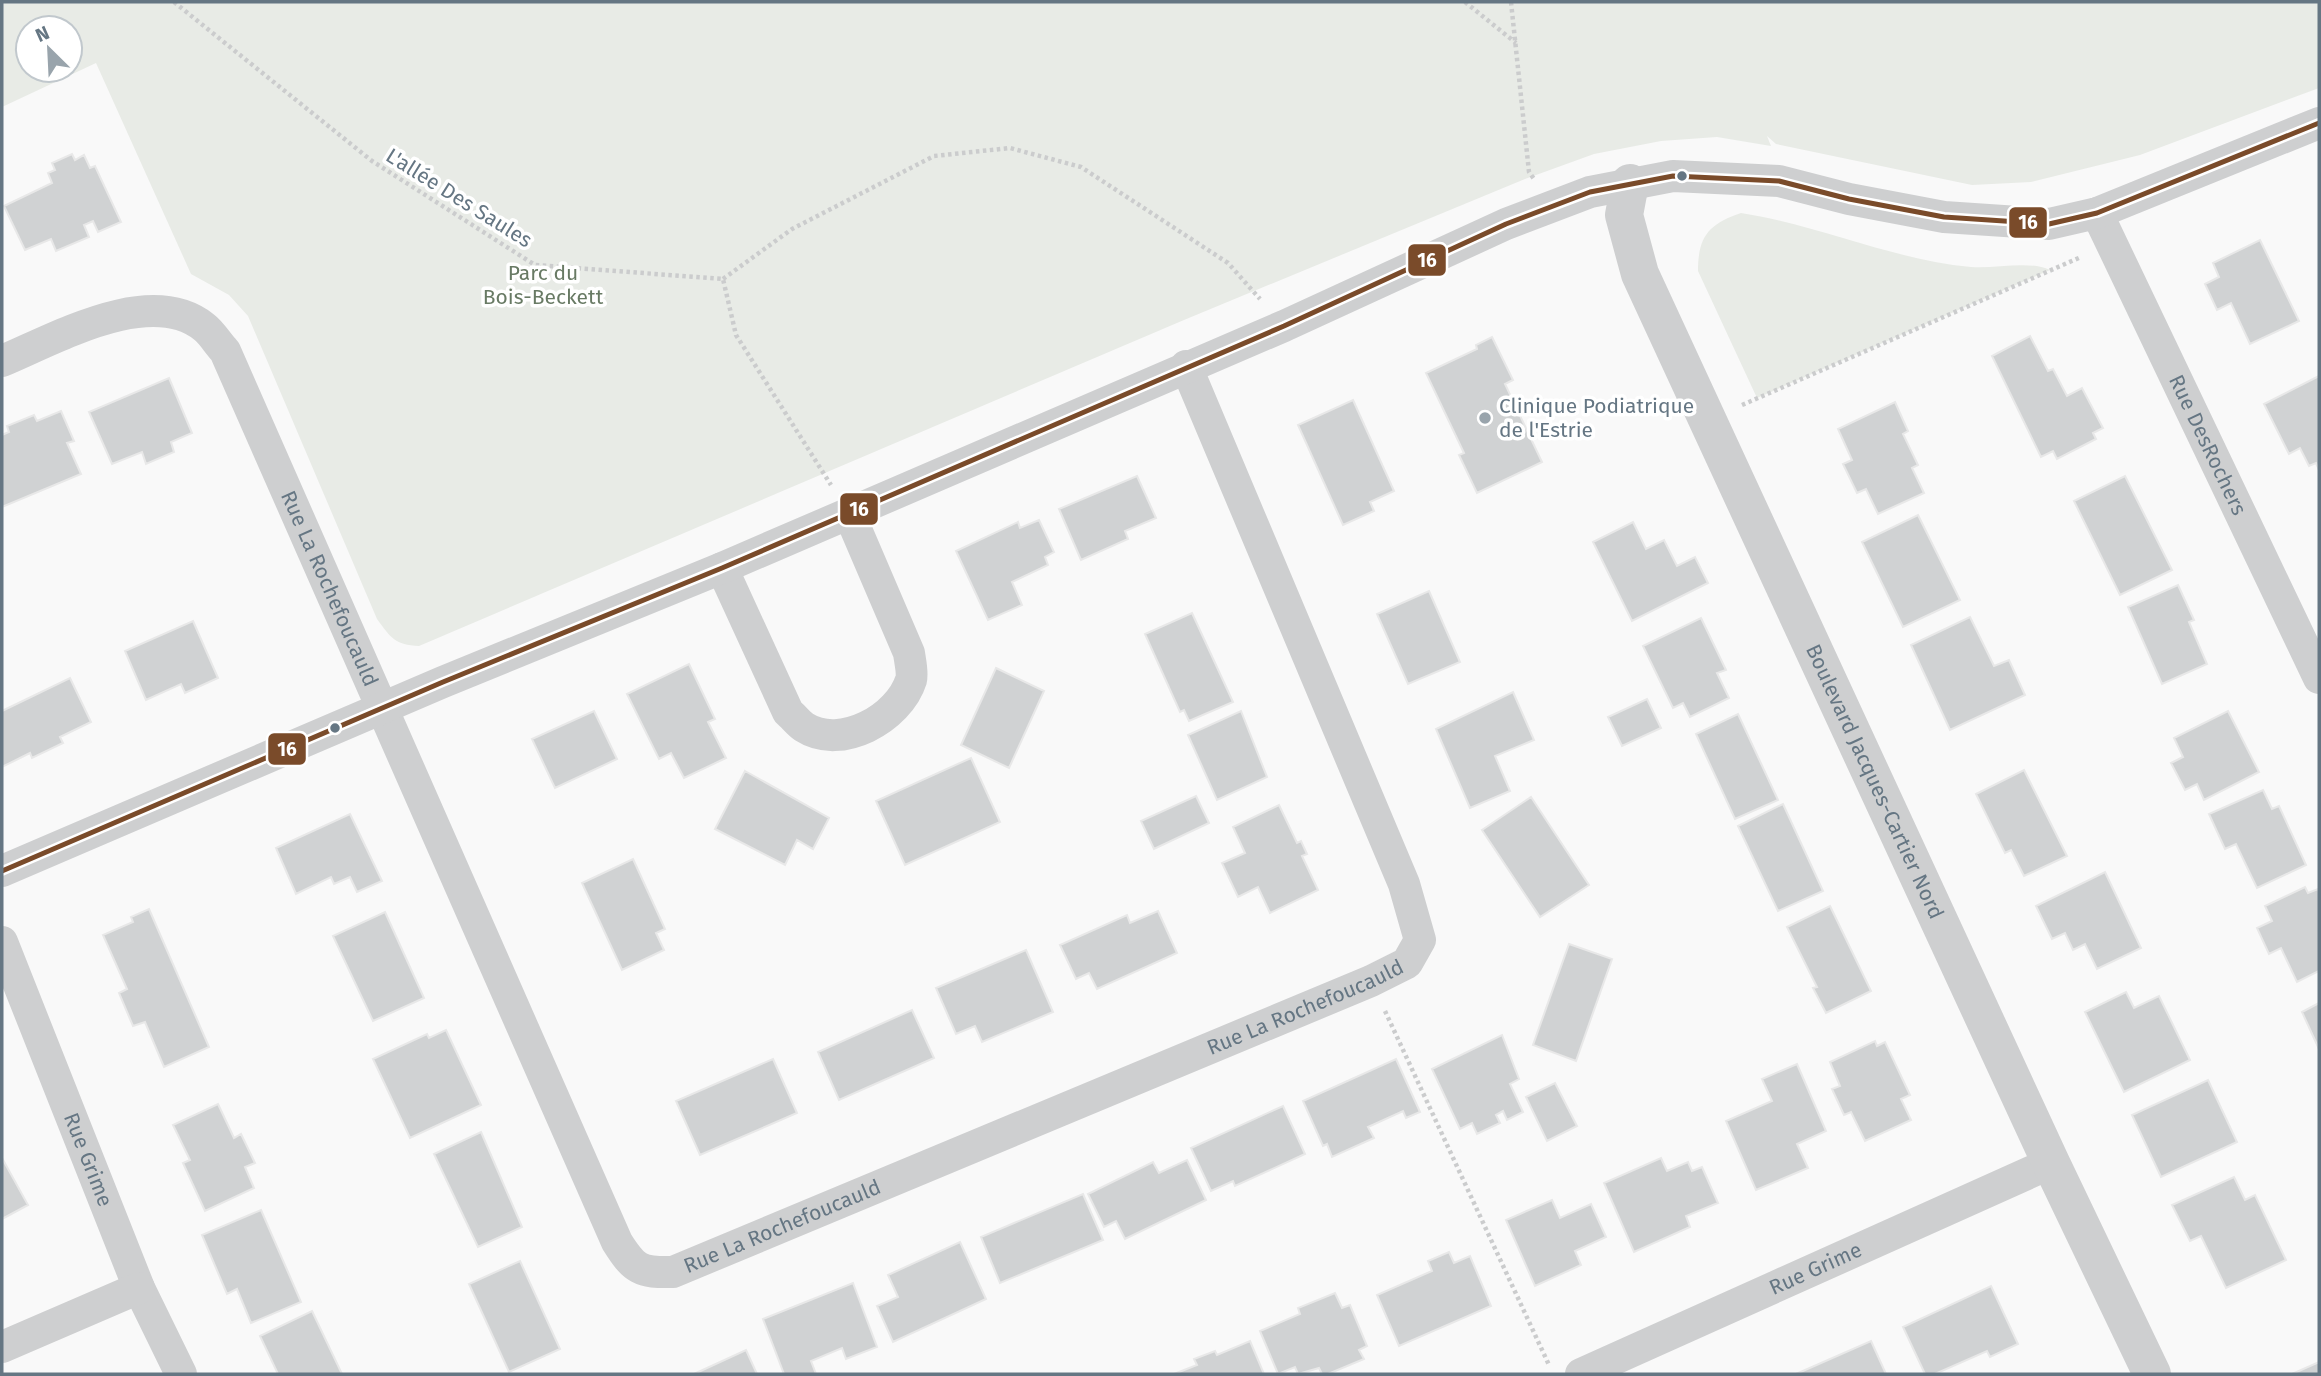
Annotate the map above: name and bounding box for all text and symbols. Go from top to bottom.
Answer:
north arrow [14,14,84,84]
text: N [32,21,53,47]
street label: L'allée Des Saules [381,143,537,253]
unlabelled marker [1675,169,1689,183]
line badge: 16 [2008,206,2048,239]
text: 16 [2018,211,2038,234]
line badge: 16 [1407,243,1447,277]
text: 16 [1417,249,1437,272]
park label: Parc du Bois-Beckett [483,260,604,310]
street label: Rue DesRochers [2163,370,2252,520]
place label: Clinique Podiatrique de l'Estrie [1499,393,1694,443]
marker: Clinique Podiatrique de l'Estrie [1477,410,1493,426]
street label: Rue La Rochefoucauld [275,487,384,690]
line badge: 16 [839,492,879,526]
text: 16 [849,498,869,521]
street label: Boulevard Jacques-Cartier Nord [1800,640,1949,923]
unlabelled marker [328,721,342,735]
line badge: 16 [267,732,307,766]
text: 16 [277,738,297,761]
street label: Rue La Rochefoucauld [1203,954,1408,1061]
street label: Rue Grime [58,1109,118,1210]
street label: Rue La Rochefoucauld [680,1174,885,1279]
street label: Rue Grime [1765,1237,1866,1301]

